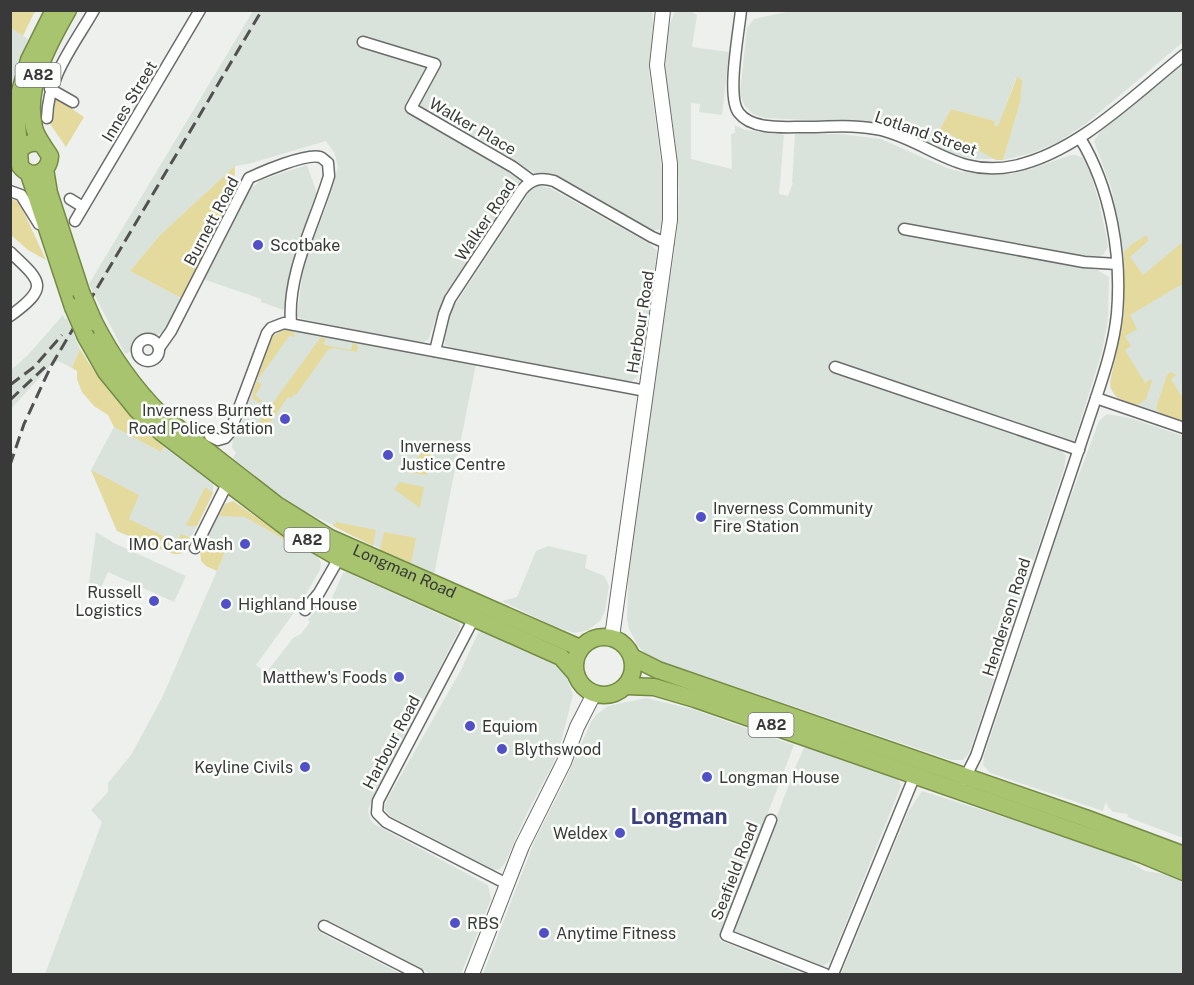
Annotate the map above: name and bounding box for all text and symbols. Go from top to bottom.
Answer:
street label: Innes Street [98,58,161,145]
road number: A82 [15,63,60,87]
street label: Walker Place [426,94,520,159]
street label: Lotland Street [872,107,979,160]
street label: Burnett Road [180,174,243,269]
street label: Walker Road [451,176,520,265]
place label: Scotbake [270,236,340,255]
marker: Scotbake [251,238,265,252]
street label: Harbour Road [623,270,658,375]
place label: Inverness Burnett Road Police Station [128,401,273,438]
marker: Inverness Burnett Road Police Station [278,412,292,426]
place label: Inverness Justice Centre [400,437,505,474]
marker: Inverness Justice Centre [381,448,395,462]
place label: Inverness Community Fire Station [713,499,873,536]
marker: Inverness Community Fire Station [694,510,708,524]
road number: A82 [284,528,330,552]
place label: IMO Car Wash [128,535,233,554]
marker: IMO Car Wash [238,537,252,551]
street label: Longman Road [350,540,459,602]
street label: Henderson Road [978,556,1035,679]
place label: Russell Logistics [75,583,142,620]
marker: Russell Logistics [147,594,161,608]
place label: Highland House [238,595,357,614]
marker: Highland House [219,597,233,611]
place label: Matthew's Foods [262,668,387,687]
marker: Matthew's Foods [392,670,406,684]
street label: Harbour Road [359,692,424,792]
road number: A82 [748,713,794,737]
place label: Equiom [482,717,538,736]
marker: Equiom [463,719,477,733]
place label: Blythswood [514,740,601,759]
marker: Blythswood [495,742,509,756]
place label: Keyline Civils [194,758,293,777]
marker: Keyline Civils [298,760,312,774]
place label: Longman House [719,768,840,787]
marker: Longman House [700,770,714,784]
district label: Longman [630,803,728,829]
street label: Seafield Road [707,820,762,923]
place label: Weldex [553,824,608,843]
marker: Weldex [613,826,627,840]
place label: RBS [467,914,499,933]
marker: RBS [448,916,462,930]
place label: Anytime Fitness [556,924,676,943]
marker: Anytime Fitness [537,926,551,940]

